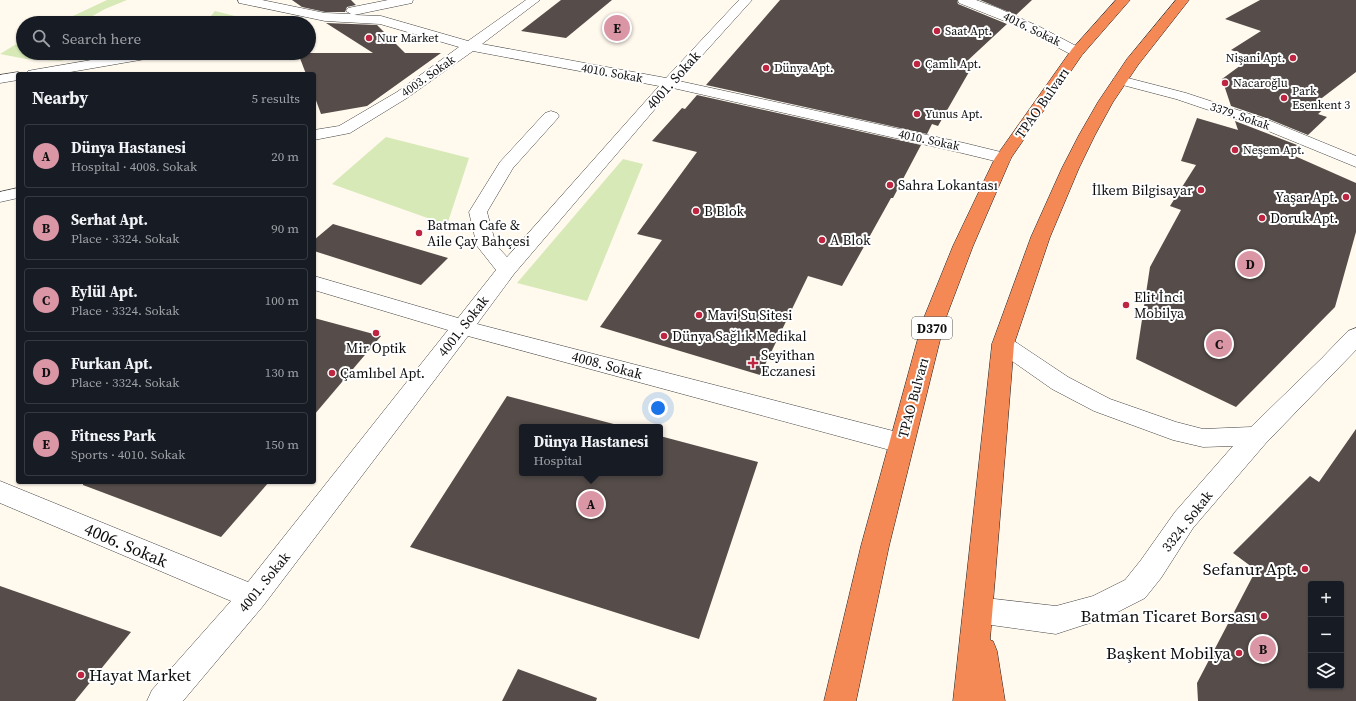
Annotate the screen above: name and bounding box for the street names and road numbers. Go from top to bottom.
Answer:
street label: 4016. Sokak [1001,8,1064,50]
street label: 4001. Sokak [641,46,705,114]
street label: 4003. Sokak [398,51,458,100]
street label: 4010. Sokak [580,60,644,86]
street label: TPAO Bulvarı [1010,63,1074,143]
street label: 3379. Sokak [1208,98,1272,134]
street label: 4010. Sokak [897,126,962,154]
street label: 4001. Sokak [433,291,493,361]
road number: D370 [912,317,952,339]
street label: 4008. Sokak [569,346,645,384]
street label: TPAO Bulvarı [893,356,933,440]
street label: 3324. Sokak [1157,486,1217,556]
street label: 4006. Sokak [81,517,172,574]
street label: 4001. Sokak [233,547,295,617]

